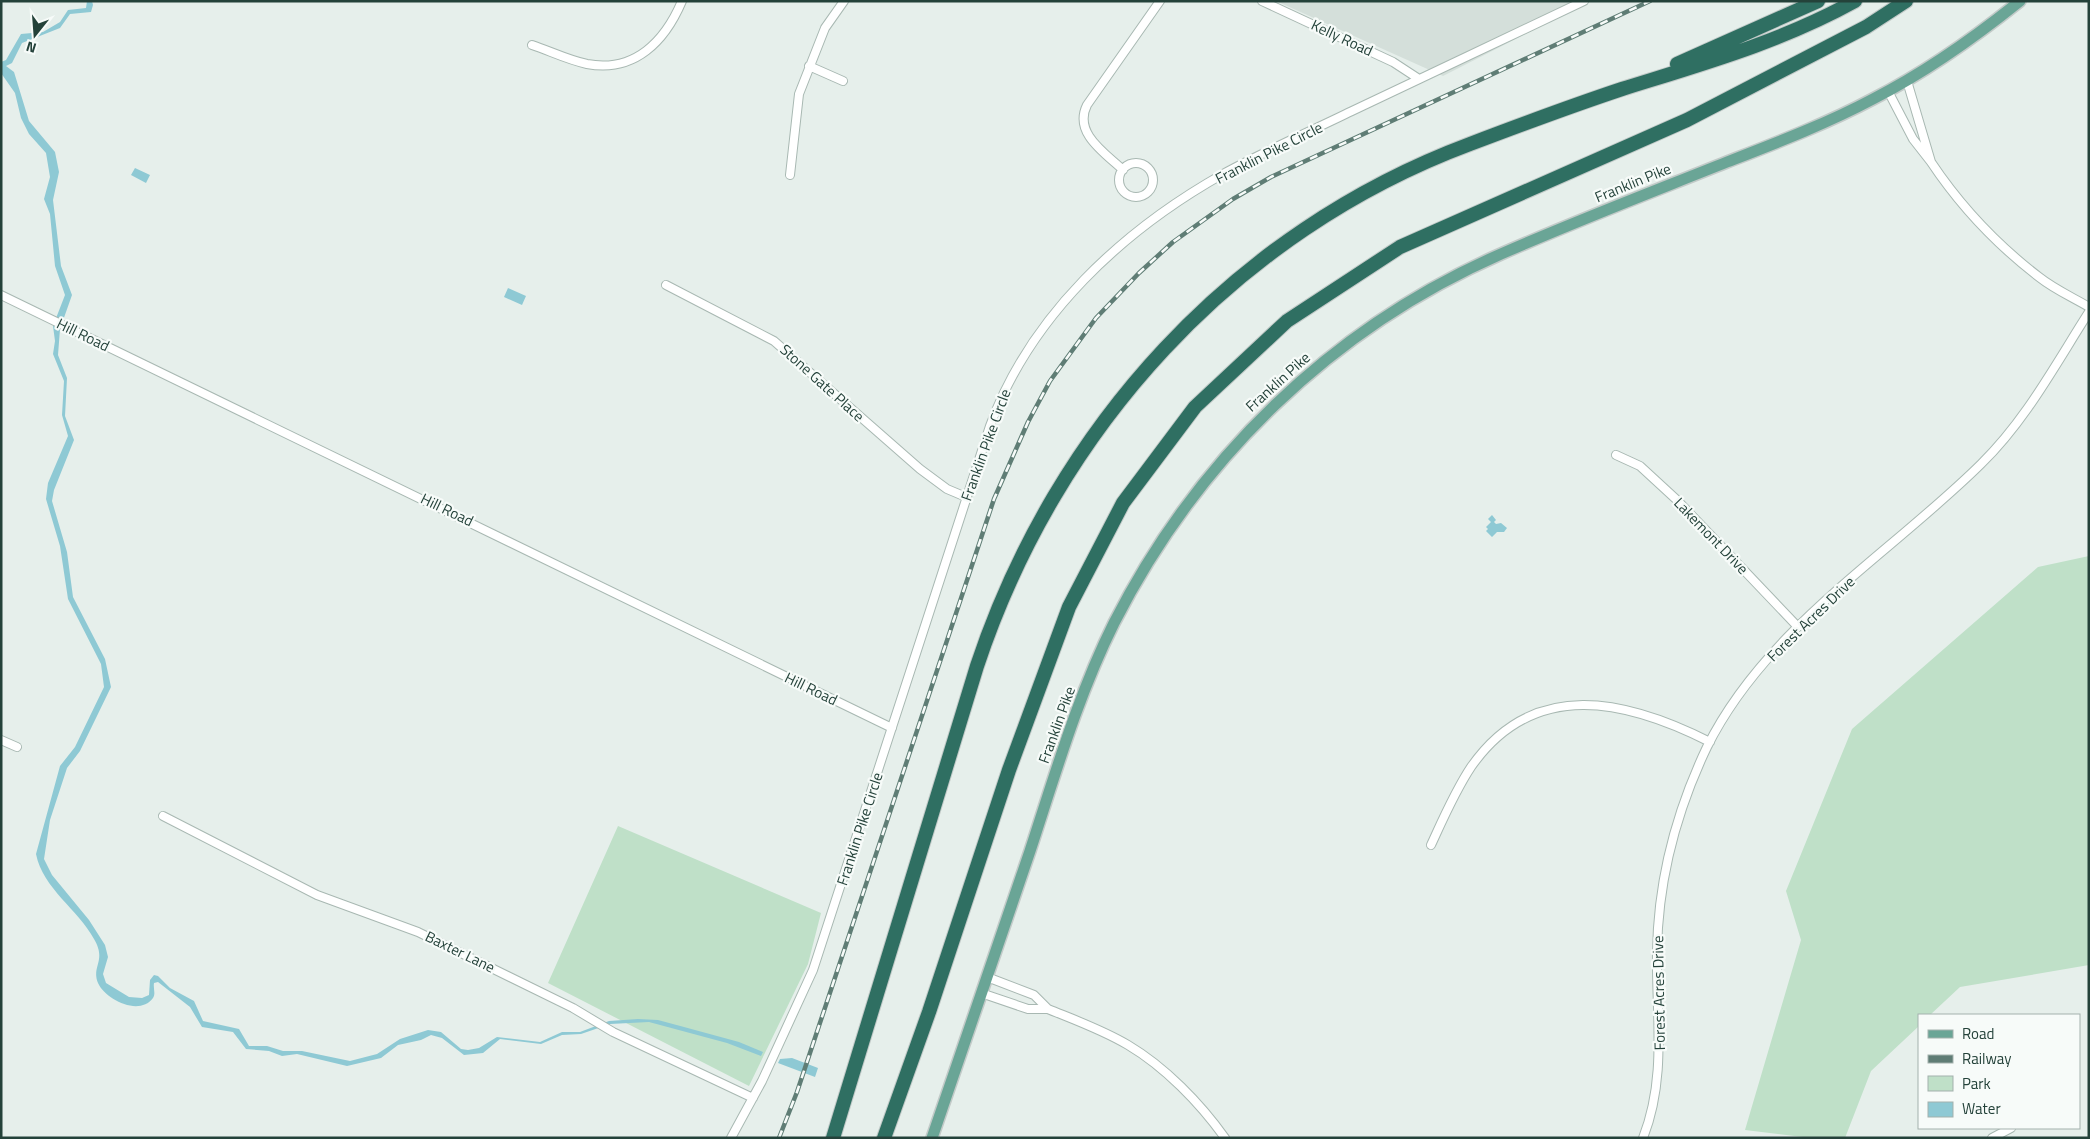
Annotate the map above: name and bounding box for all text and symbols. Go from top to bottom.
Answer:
north arrow [10,10,60,60]
street label: Kelly Road [1308,13,1377,62]
text: N [23,36,39,59]
street label: Franklin Pike Circle [1211,116,1326,190]
street label: Franklin Pike [1591,157,1674,208]
street label: Hill Road [53,312,113,357]
street label: Stone Gate Place [775,338,870,427]
street label: Franklin Pike [1240,346,1315,417]
street label: Franklin Pike Circle [955,386,1016,504]
street label: Hill Road [417,487,477,532]
street label: Lakemont Drive [1669,492,1754,579]
street label: Forest Acres Drive [1761,571,1860,667]
street label: Hill Road [781,666,841,711]
street label: Franklin Pike [1032,683,1081,767]
street label: Franklin Pike Circle [830,769,889,888]
street label: Baxter Lane [421,925,499,978]
street label: Forest Acres Drive [1646,935,1671,1051]
legend [1918,1014,2080,1129]
text: Road [1962,1022,1994,1045]
text: Railway [1962,1047,2012,1070]
text: Park [1962,1072,1991,1095]
text: Water [1962,1097,2001,1120]

